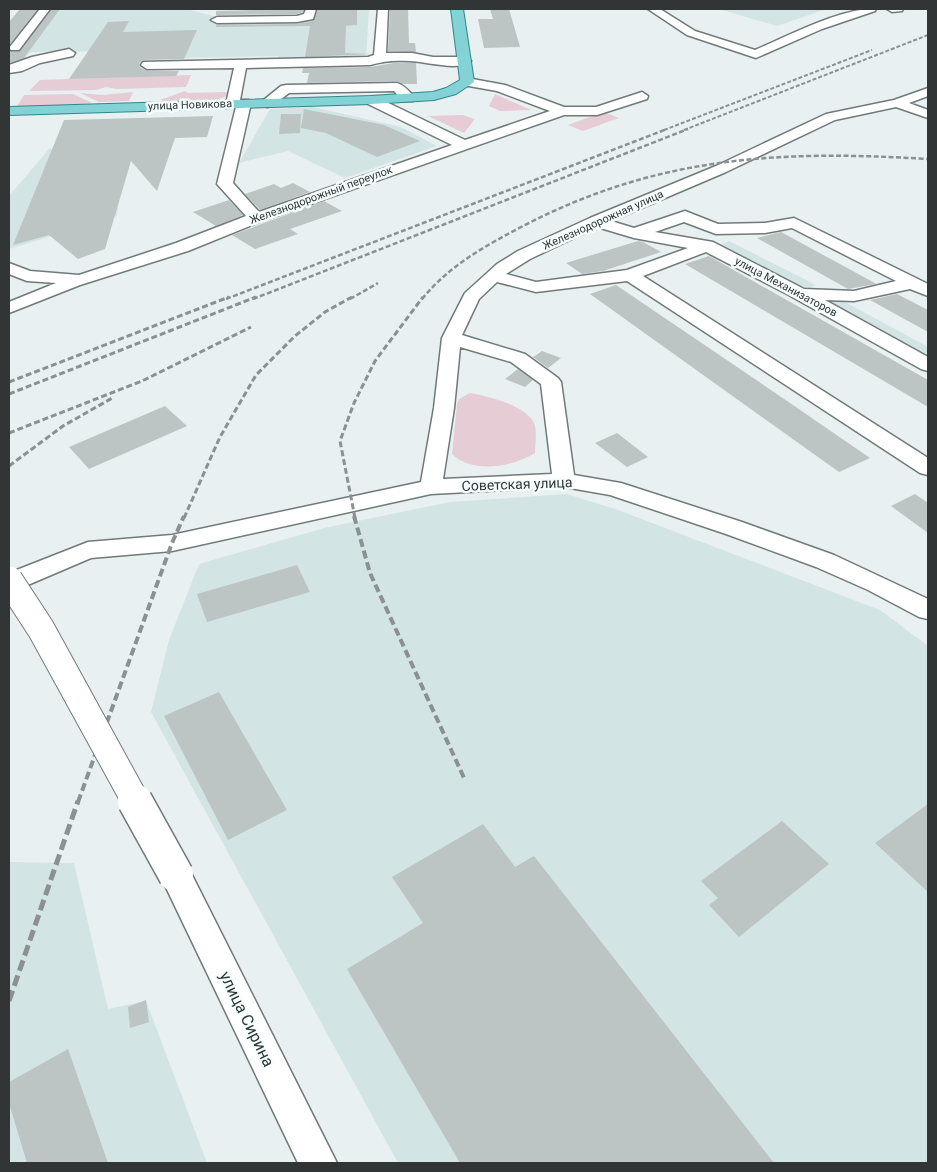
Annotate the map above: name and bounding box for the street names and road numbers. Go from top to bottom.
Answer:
street label: улица Новикова [148,97,232,113]
street label: Железнодорожный переулок [248,163,394,227]
street label: Железнодорожная улица [541,187,665,253]
street label: улица Механизаторов [733,254,839,320]
street label: Советская улица [461,474,573,494]
street label: улица Сирина [216,968,278,1070]

